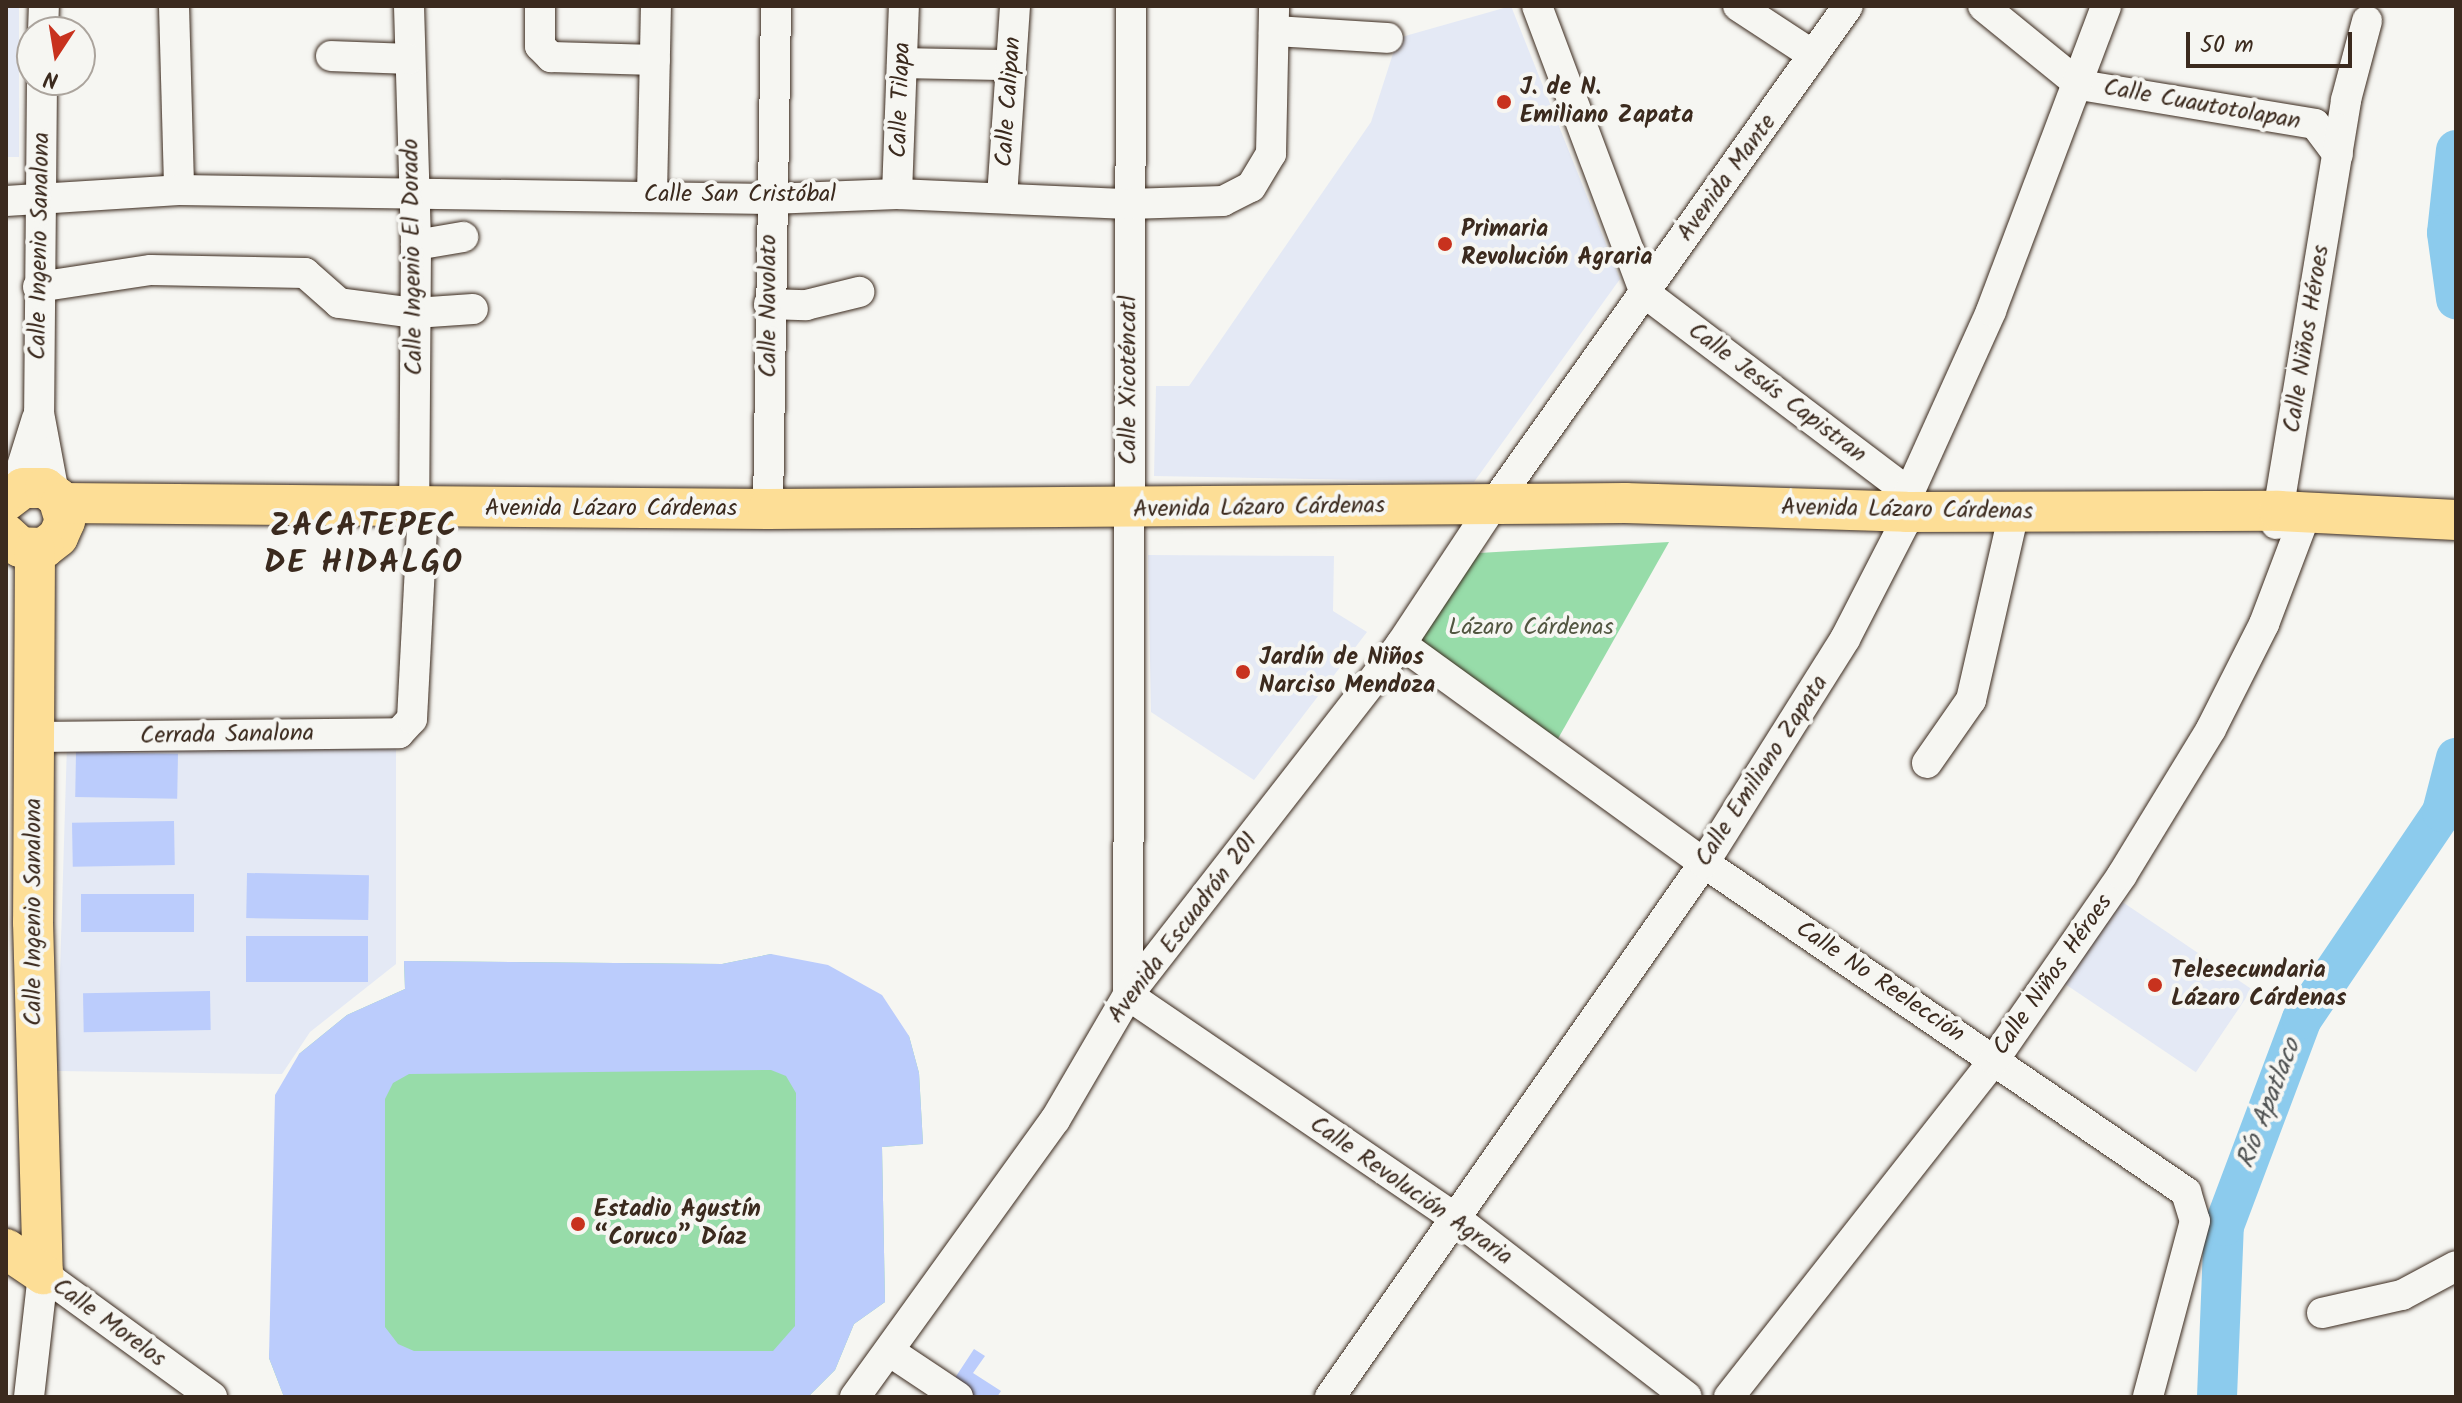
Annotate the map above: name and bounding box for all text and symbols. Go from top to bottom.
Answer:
north arrow [16,16,96,96]
scale bar [2190,16,2356,66]
text: 50 m [2200,26,2254,65]
street label: Calle Calipan [990,36,1028,168]
street label: Calle Tilapa [885,41,917,159]
text: N [41,59,62,97]
street label: Calle Cuautotolapan [2101,73,2303,137]
place label: J. de N. Emiliano Zapata [1520,74,1693,130]
marker: J. de N. Emiliano Zapata [1495,93,1513,111]
street label: Avenida Mante [1671,109,1783,247]
street label: Calle Ingenio Sanalona [24,132,56,360]
street label: Calle Ingenio El Dorado [397,138,429,376]
street label: Calle San Cristóbal [644,181,836,209]
place label: Primaria Revolución Agraria [1461,216,1652,272]
street label: Calle Navolato [755,234,783,378]
marker: Primaria Revolución Agraria [1436,235,1454,253]
street label: Calle Niños Héroes [2278,243,2336,435]
street label: Calle Xicoténcatl [1115,295,1143,465]
street label: Calle Jesús Capistran [1682,317,1872,469]
street label: Avenida Lázaro Cárdenas [1133,491,1385,525]
street label: Avenida Lázaro Cárdenas [1781,493,2033,527]
street label: Avenida Lázaro Cárdenas [485,495,737,523]
district label: ZACATEPEC DE HIDALGO [264,509,464,584]
park label: Lázaro Cárdenas [1448,614,1614,642]
place label: Jardín de Niños Narciso Mendoza [1259,644,1435,700]
marker: Jardín de Niños Narciso Mendoza [1234,663,1252,681]
street label: Calle Emiliano Zapata [1689,670,1835,872]
street label: Cerrada Sanalona [140,719,314,751]
street label: Calle Ingenio Sanalona [20,798,48,1026]
street label: Avenida Escuadrón 201 [1102,827,1264,1029]
street label: Calle Niños Héroes [1987,889,2119,1061]
street label: Calle No Reelección [1790,915,1970,1049]
place label: Telesecundaria Lázaro Cárdenas [2171,957,2346,1013]
marker: Telesecundaria Lázaro Cárdenas [2146,976,2164,994]
water label: Río Apatlaco [2231,1035,2309,1173]
street label: Calle Revolución Agraria [1304,1110,1518,1272]
place label: Estadio Agustín “Coruco” Díaz [594,1196,761,1252]
marker: Estadio Agustín “Coruco” Díaz [569,1215,587,1233]
street label: Calle Morelos [47,1272,171,1374]

